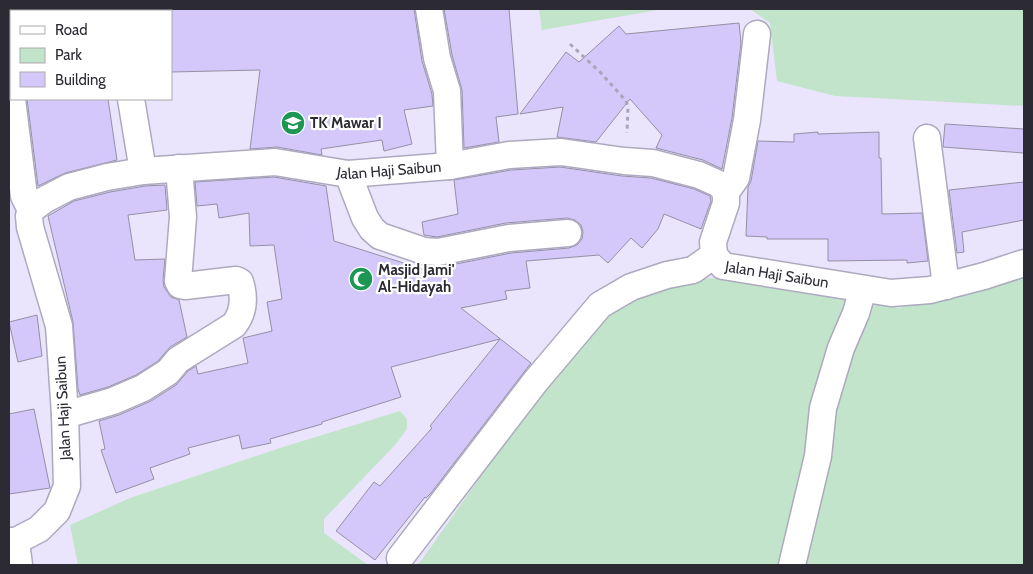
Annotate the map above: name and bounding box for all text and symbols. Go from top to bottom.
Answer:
legend [10,10,172,100]
text: Road [55,21,88,39]
text: Park [55,46,82,64]
text: Building [55,71,106,89]
school or university icon: TK Mawar I [280,110,306,136]
place label: TK Mawar I [310,114,382,132]
street label: Jalan Haji Saibun [335,158,442,183]
street label: Jalan Haji Saibun [723,257,830,292]
place label: Masjid Jami' Al-Hidayah [378,261,455,296]
mosque icon: Masjid Jami' Al-Hidayah [348,266,374,292]
street label: Jalan Haji Saibun [51,355,75,462]

